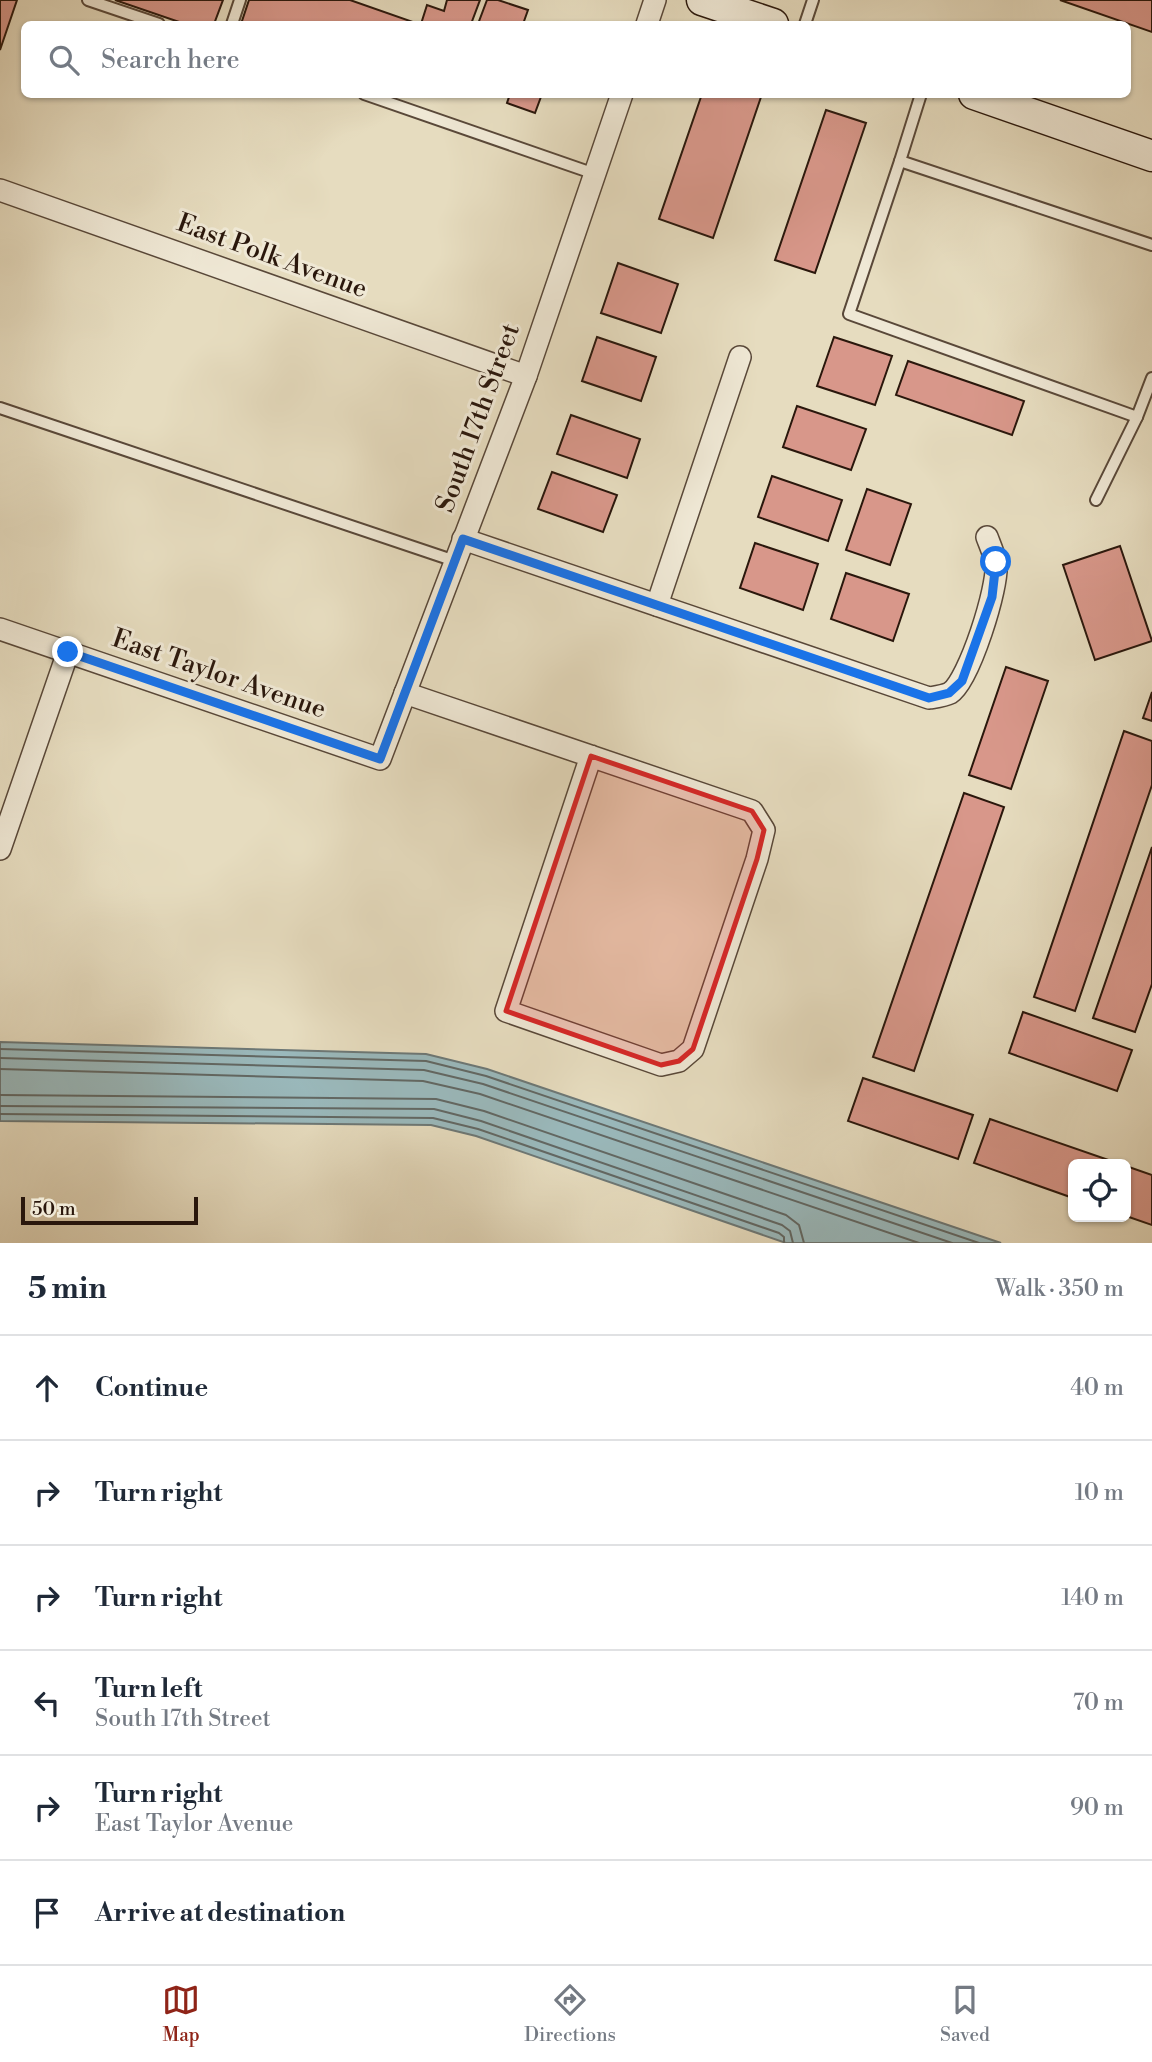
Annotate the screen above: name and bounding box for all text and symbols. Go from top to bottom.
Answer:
search box [21,21,1131,98]
icon: search [45,41,83,79]
text: Search here [101,44,240,76]
street label: East Polk Avenue [172,207,372,305]
street label: South 17th Street [429,319,527,517]
route start [980,546,1011,577]
street label: East Taylor Avenue [108,622,330,726]
route end [52,636,83,667]
map controls [1068,1159,1131,1222]
button: locate [1068,1159,1131,1222]
scale bar [21,1194,198,1226]
text: 50 m [32,1197,76,1221]
text: 5 min [28,1270,107,1308]
text: Walk · 350 m [995,1275,1124,1303]
icon: ahead [28,1369,66,1407]
text: Continue [95,1372,208,1404]
text: 40 m [1070,1374,1124,1402]
icon: right [28,1474,66,1512]
text: Turn right [95,1477,223,1509]
text: 10 m [1075,1479,1124,1507]
icon: right [28,1579,66,1617]
text: Turn right [95,1582,223,1614]
text: 140 m [1061,1584,1124,1612]
text: Turn left [95,1673,203,1705]
icon: left [28,1684,66,1722]
text: 70 m [1073,1689,1124,1717]
text: South 17th Street [95,1705,271,1733]
text: Turn right [95,1778,223,1810]
icon: right [28,1789,66,1827]
text: 90 m [1070,1794,1124,1822]
text: East Taylor Avenue [95,1810,293,1838]
icon: arrive [28,1894,66,1932]
text: Arrive at destination [95,1897,345,1929]
tab: Map [162,1981,200,2047]
tab: Directions [524,1981,616,2047]
tab: Saved [940,1981,990,2047]

